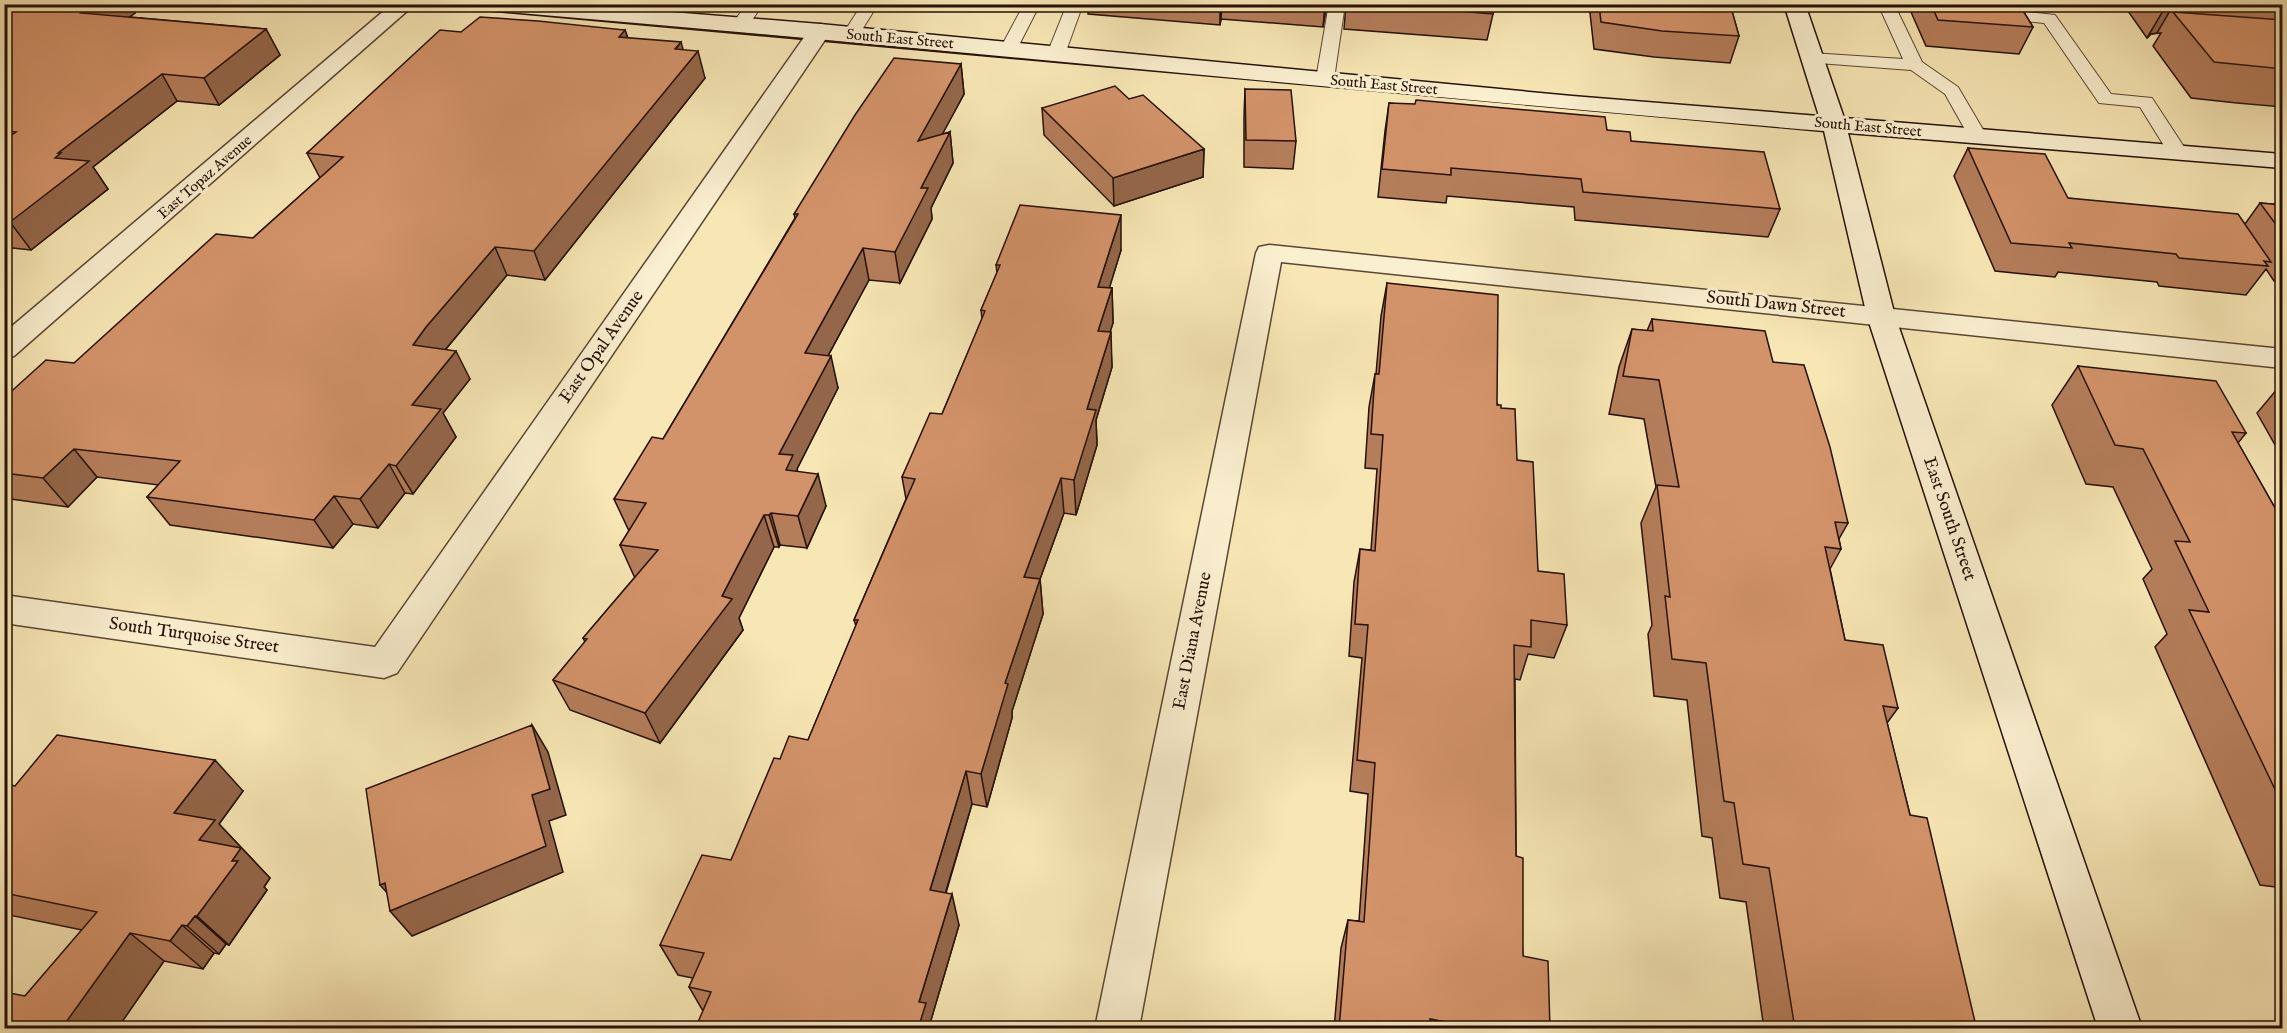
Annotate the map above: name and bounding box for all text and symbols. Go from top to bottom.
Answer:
street label: South East Street [846,25,954,53]
street label: South East Street [1330,71,1438,99]
street label: South East Street [1814,113,1922,141]
street label: East Topaz Avenue [154,131,256,223]
street label: East Opal Avenue [554,286,650,408]
street label: South Dawn Street [1705,286,1847,324]
street label: East South Street [1917,454,1981,584]
street label: East Diana Avenue [1168,570,1218,712]
street label: South Turquoise Street [108,613,280,659]

